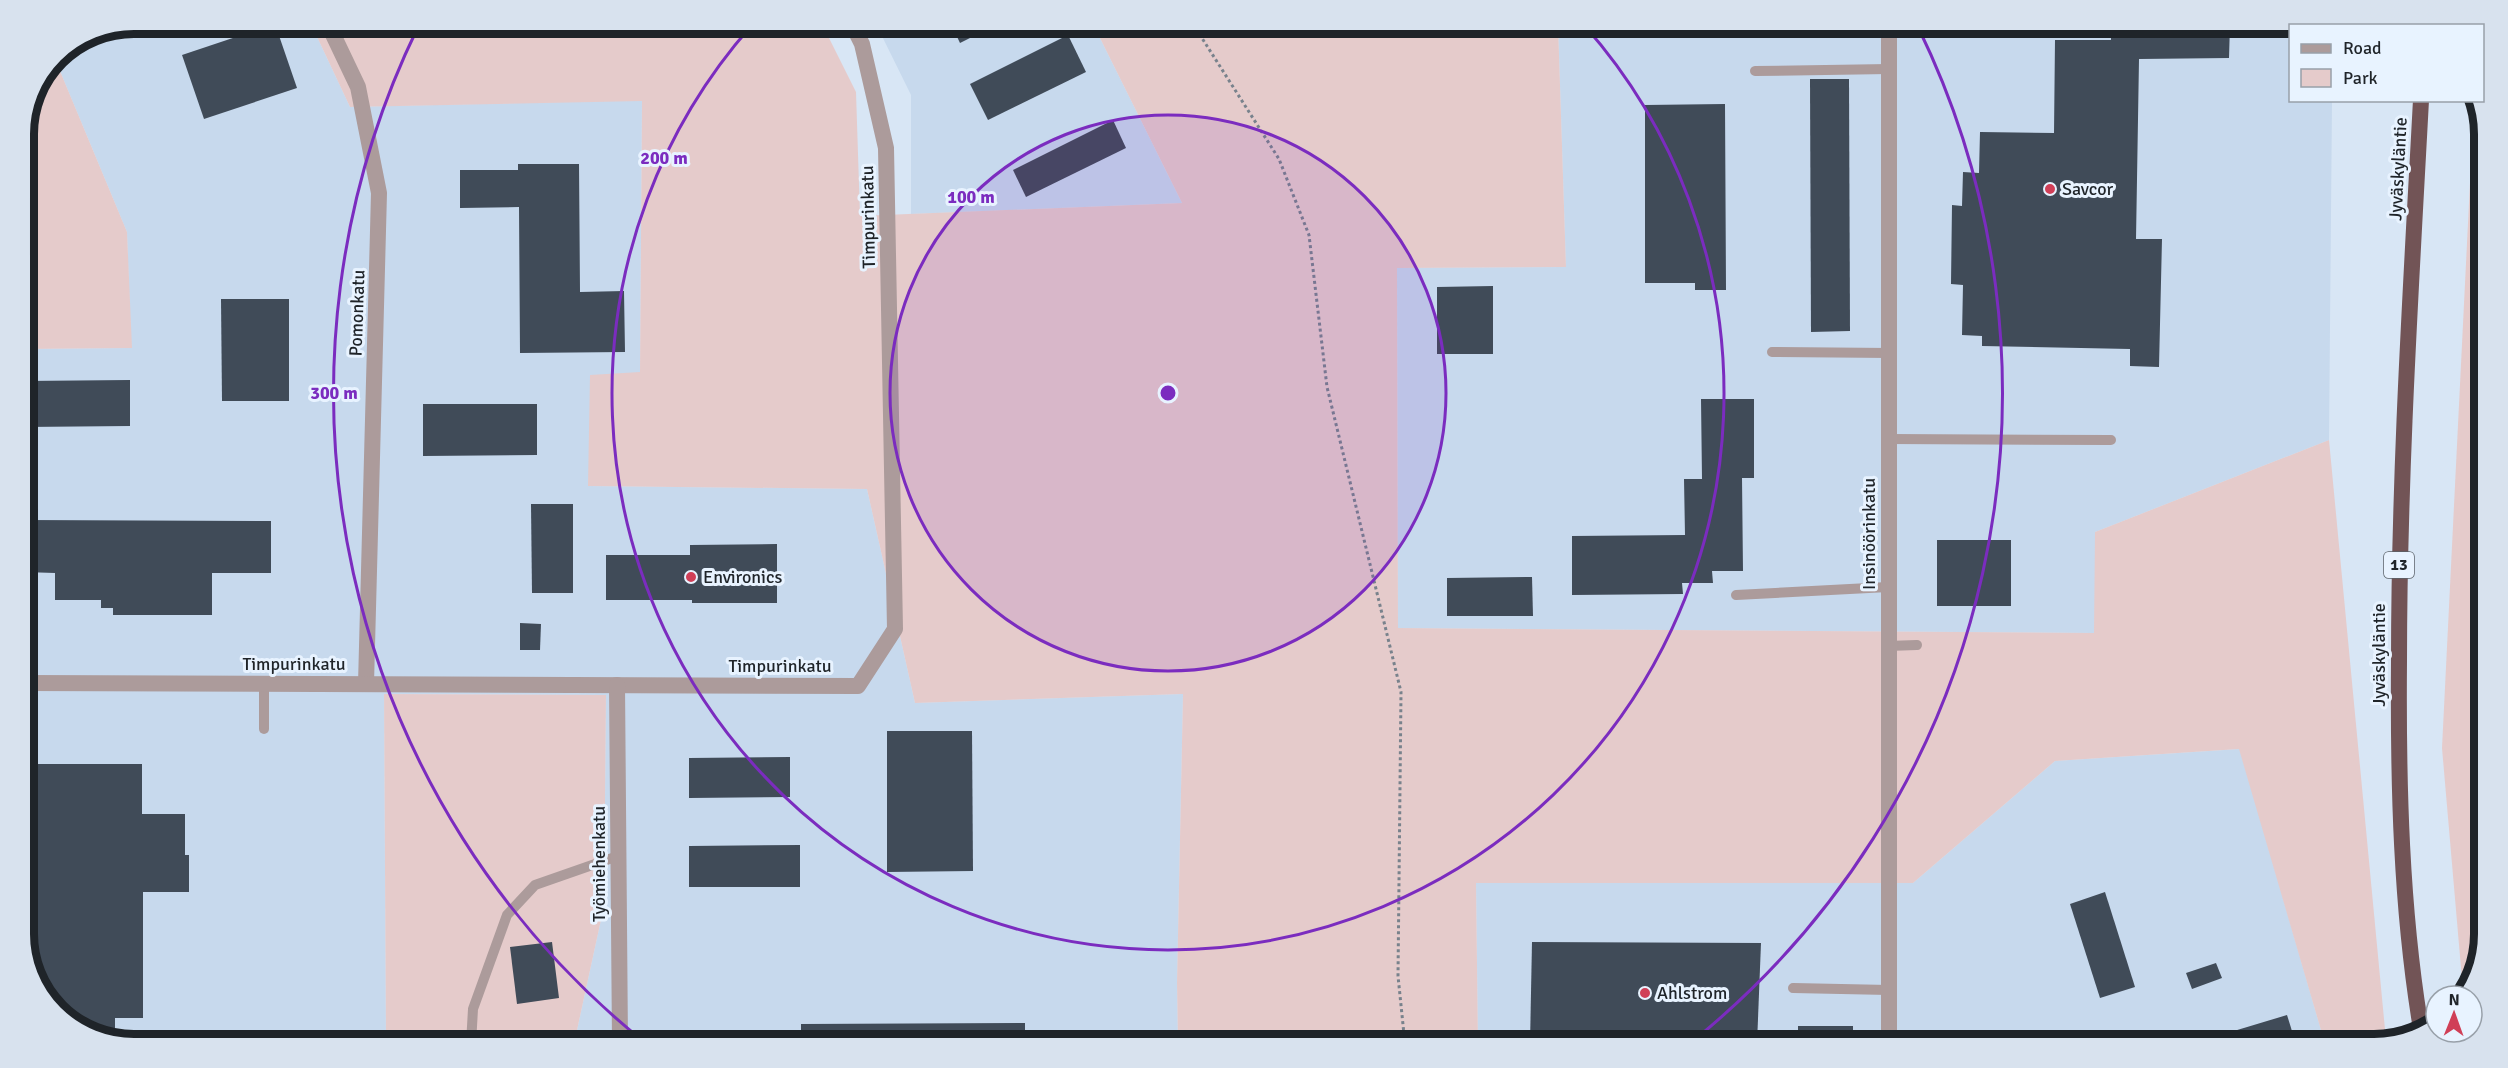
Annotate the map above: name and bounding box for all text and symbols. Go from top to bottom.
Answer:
legend [2289,24,2484,102]
text: Road [2343,37,2382,59]
text: Park [2343,67,2378,89]
street label: Jyväskyläntie [2384,117,2412,221]
text: 200 m [640,147,688,169]
street label: Timpurinkatu [856,165,880,269]
place label: Savcor [2062,178,2114,200]
marker: Savcor [2043,182,2057,196]
text: 100 m [947,186,995,208]
street label: Pomonkatu [344,269,370,357]
text: 300 m [310,382,358,404]
centre of rings [1158,383,1178,403]
street label: Insinöörinkatu [1858,478,1880,590]
road number: 13 [2384,552,2414,578]
place label: Environics [703,566,782,588]
marker: Environics [684,570,698,584]
street label: Jyväskyläntie [2368,603,2390,707]
street label: Timpurinkatu [242,653,346,675]
street label: Timpurinkatu [728,655,832,677]
street label: Työmiehenkatu [588,806,610,922]
place label: Ahlstrom [1657,982,1727,1004]
north arrow [2424,984,2484,1044]
marker: Ahlstrom [1638,986,1652,1000]
text: N [2449,990,2460,1010]

